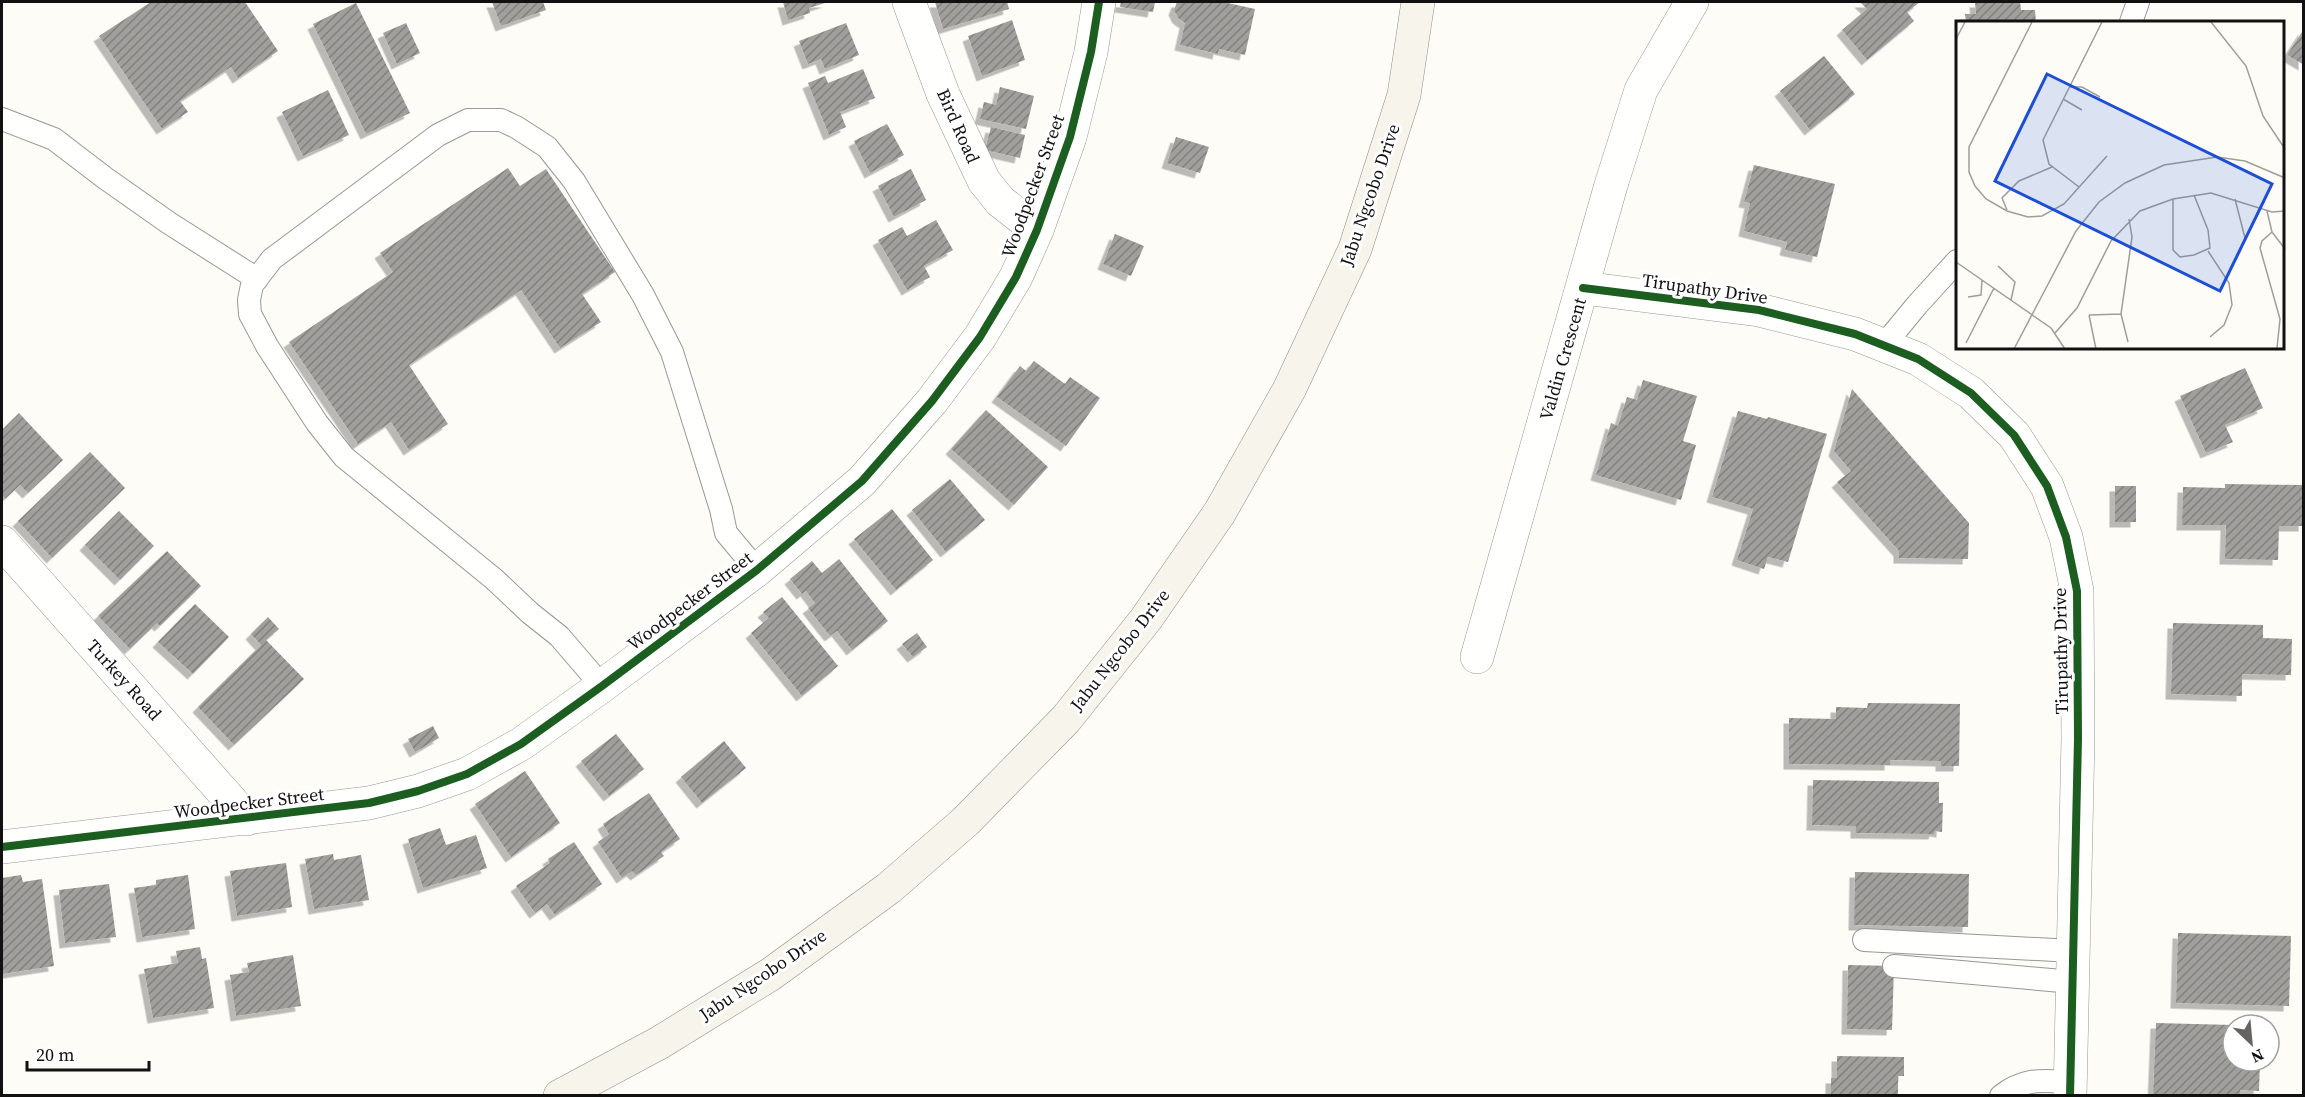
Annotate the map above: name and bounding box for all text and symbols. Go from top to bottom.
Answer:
inset map [1956,21,2284,350]
street label: Bird Road [931,84,986,167]
street label: Woodpecker Street [995,111,1070,261]
street label: Jabu Ngcobo Drive [1333,120,1406,270]
street label: Tirupathy Drive [1641,267,1770,310]
street label: Valdin Crescent [1533,295,1592,423]
street label: Woodpecker Street [622,545,758,656]
street label: Jabu Ngcobo Drive [1063,583,1175,717]
street label: Tirupathy Drive [2047,587,2074,715]
street label: Turkey Road [81,634,167,726]
street label: Woodpecker Street [173,781,325,824]
street label: Jabu Ngcobo Drive [693,923,831,1027]
north arrow [2221,1013,2281,1073]
scale bar [27,1034,148,1072]
text: 20 m [36,1042,74,1067]
text: N [2247,1044,2268,1069]

